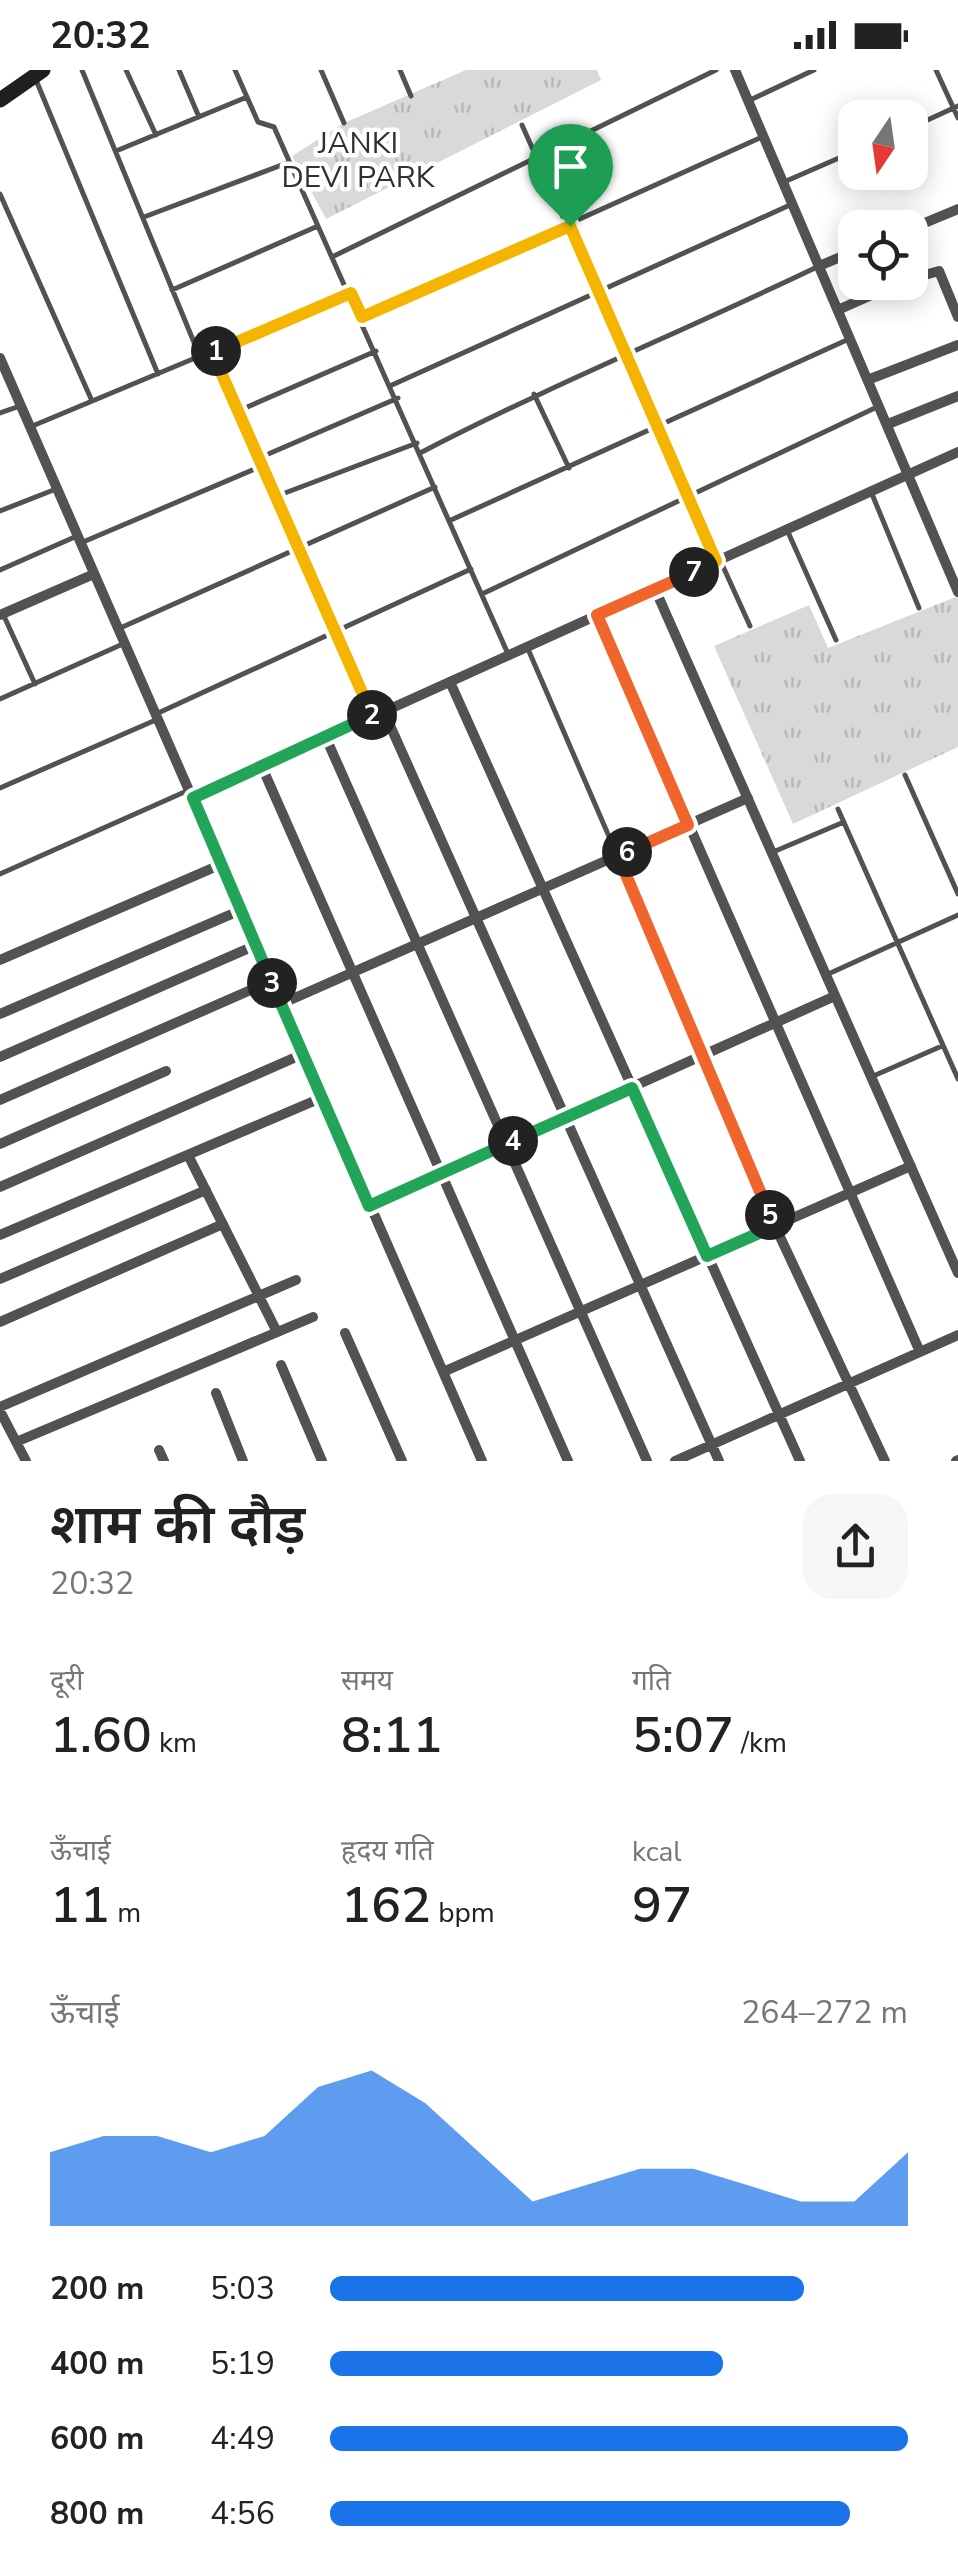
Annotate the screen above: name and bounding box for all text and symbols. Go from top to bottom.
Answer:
text: 20:32 [50,10,151,61]
north arrow [838,100,928,190]
map controls [838,100,928,300]
park label: JANKI DEVI PARK [281,123,436,198]
pin [528,124,613,227]
icon: arrive [543,139,598,194]
button: locate [838,210,928,300]
pin: 1 [191,326,241,376]
text: 1 [208,332,224,370]
pin: 7 [669,547,719,597]
text: 7 [686,553,702,591]
pin: 2 [347,690,397,740]
text: 2 [364,696,380,734]
pin: 6 [602,827,652,877]
text: 6 [619,833,635,871]
pin: 3 [247,958,297,1008]
text: 3 [264,964,280,1002]
pin: 4 [488,1116,538,1166]
text: 4 [505,1122,521,1160]
pin: 5 [745,1190,795,1240]
text: 5 [762,1196,778,1234]
text: शाम की दौड़ [50,1487,305,1562]
button: share [803,1494,908,1599]
text: 20:32 [50,1562,134,1605]
text: दूरी [50,1662,84,1700]
text: समय [341,1662,393,1700]
text: गति [632,1662,671,1700]
text: 1.60 [50,1701,152,1770]
text: 8:11 [341,1701,443,1770]
text: 5:07 [632,1701,734,1770]
text: km [152,1724,197,1762]
text: /km [734,1724,787,1762]
text: ऊँचाई [50,1832,111,1870]
text: हृदय गति [341,1832,434,1870]
text: kcal [632,1833,682,1871]
text: 11 [50,1871,110,1940]
text: 162 [341,1871,431,1940]
text: 97 [632,1871,692,1940]
text: m [110,1894,141,1932]
text: bpm [431,1894,495,1932]
text: ऊँचाई [50,1991,119,2034]
text: 264–272 m [741,1991,908,2034]
text: 200 m [50,2267,144,2310]
text: 5:03 [210,2267,275,2310]
text: 400 m [50,2342,144,2385]
text: 5:19 [210,2342,275,2385]
text: 600 m [50,2417,144,2460]
text: 4:49 [210,2417,275,2460]
text: 800 m [50,2492,144,2535]
text: 4:56 [210,2492,275,2535]

